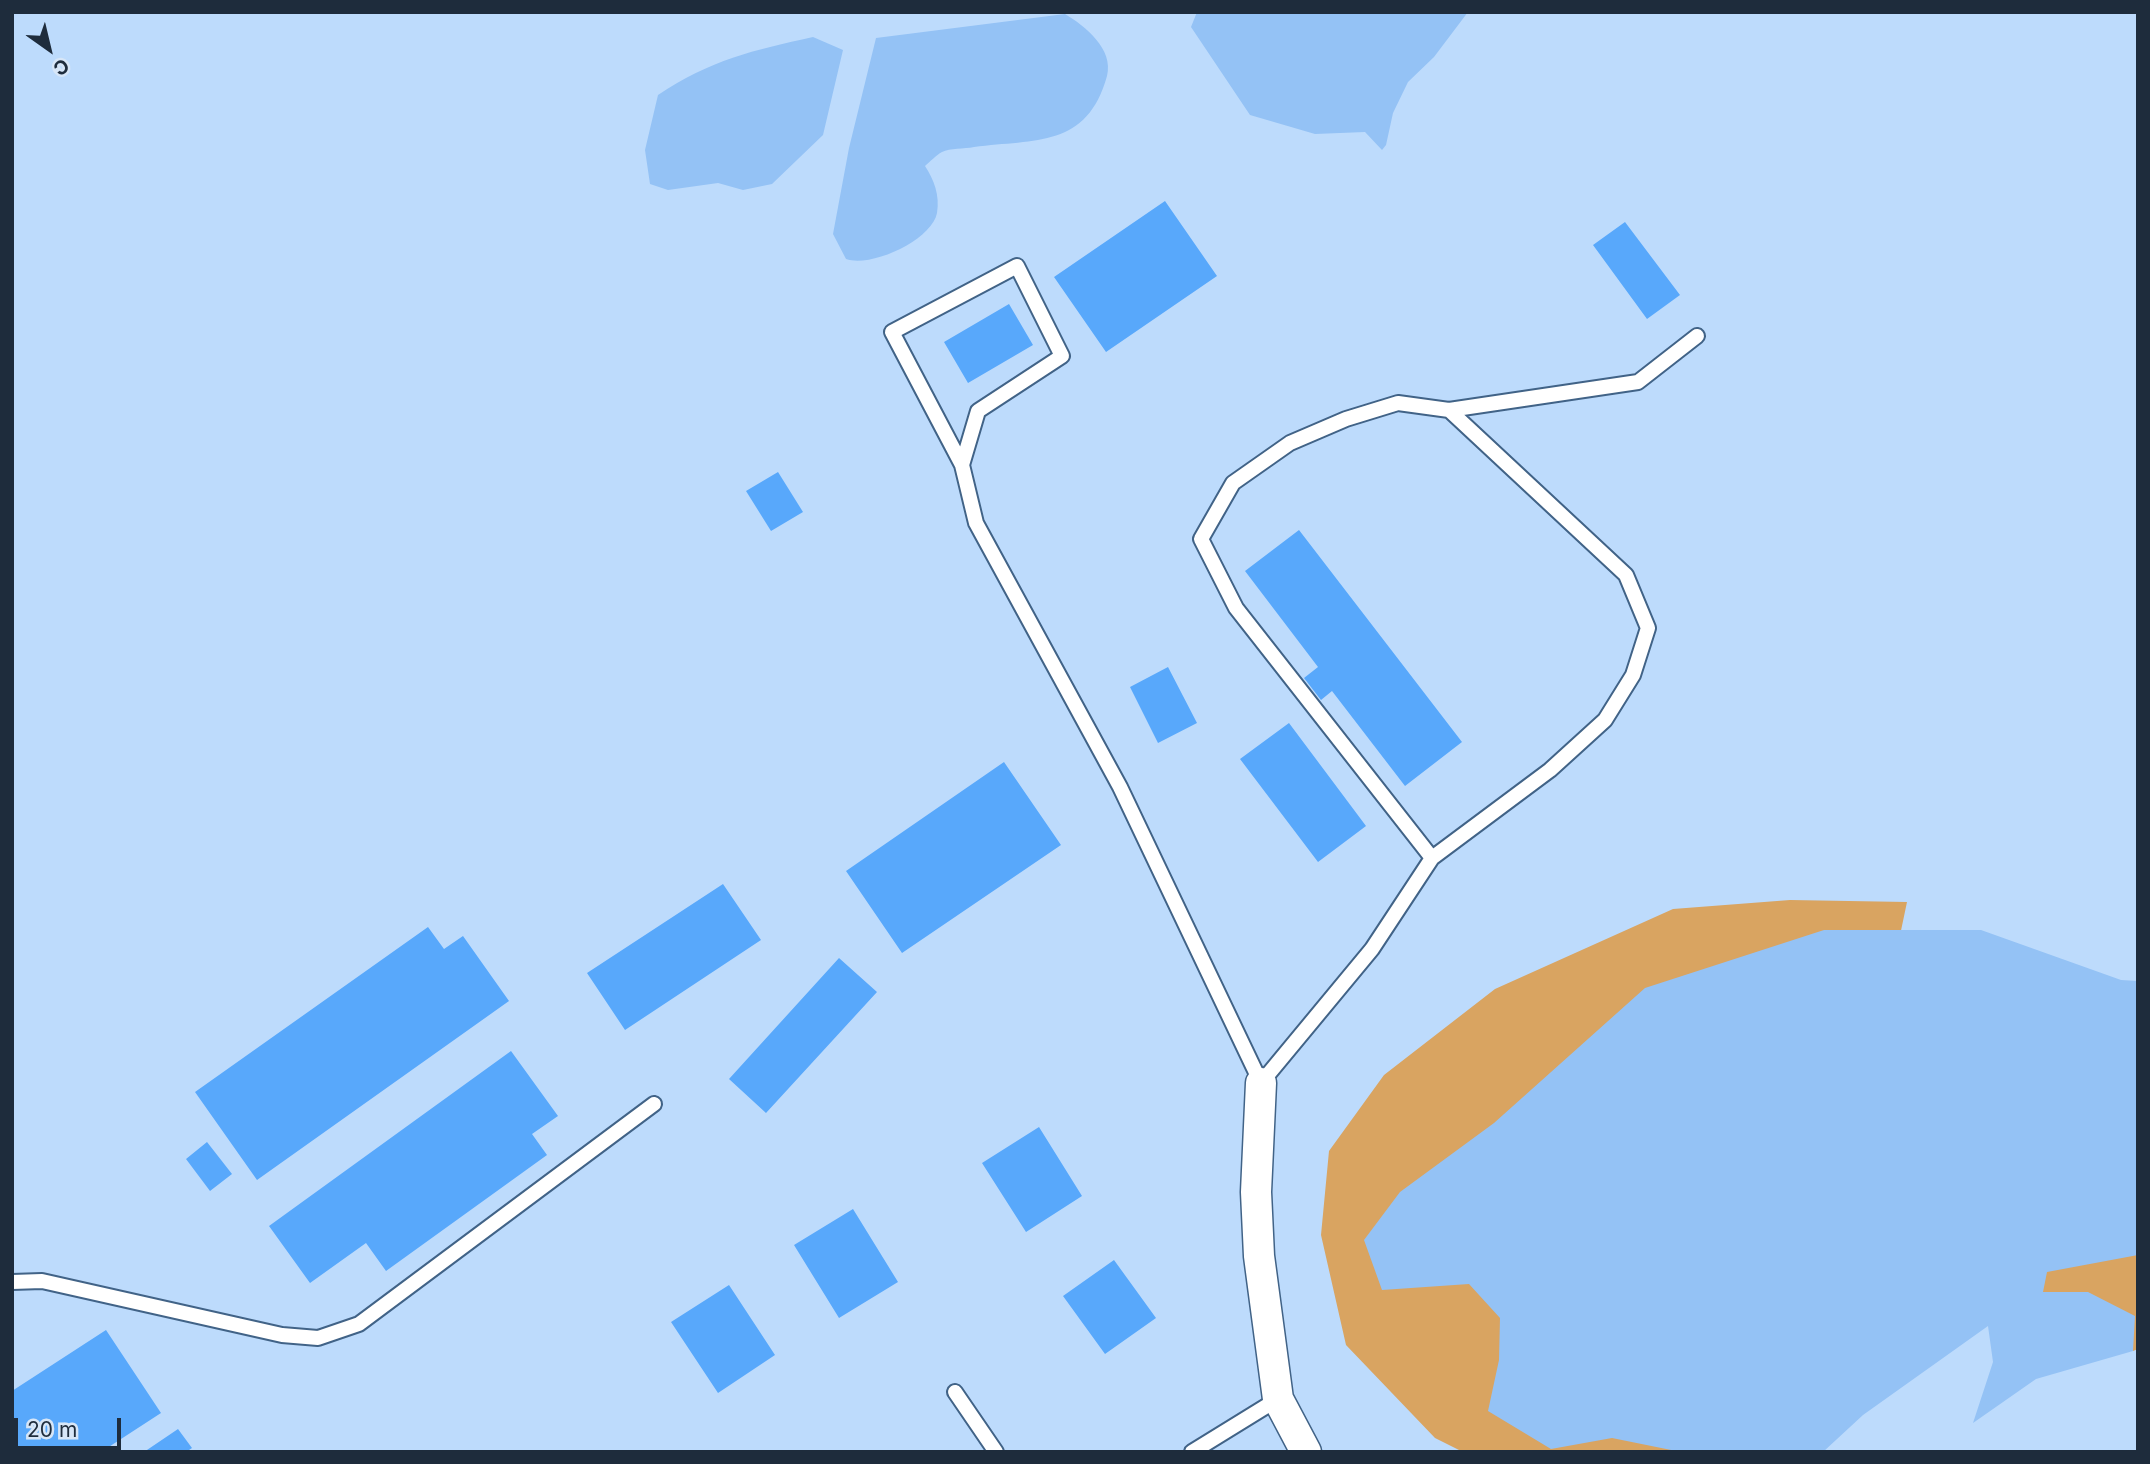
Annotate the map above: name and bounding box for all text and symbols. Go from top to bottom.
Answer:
north arrow [14,14,84,84]
text: С [49,53,73,80]
scale bar [18,1404,124,1448]
text: 20 m [27,1417,77,1442]

